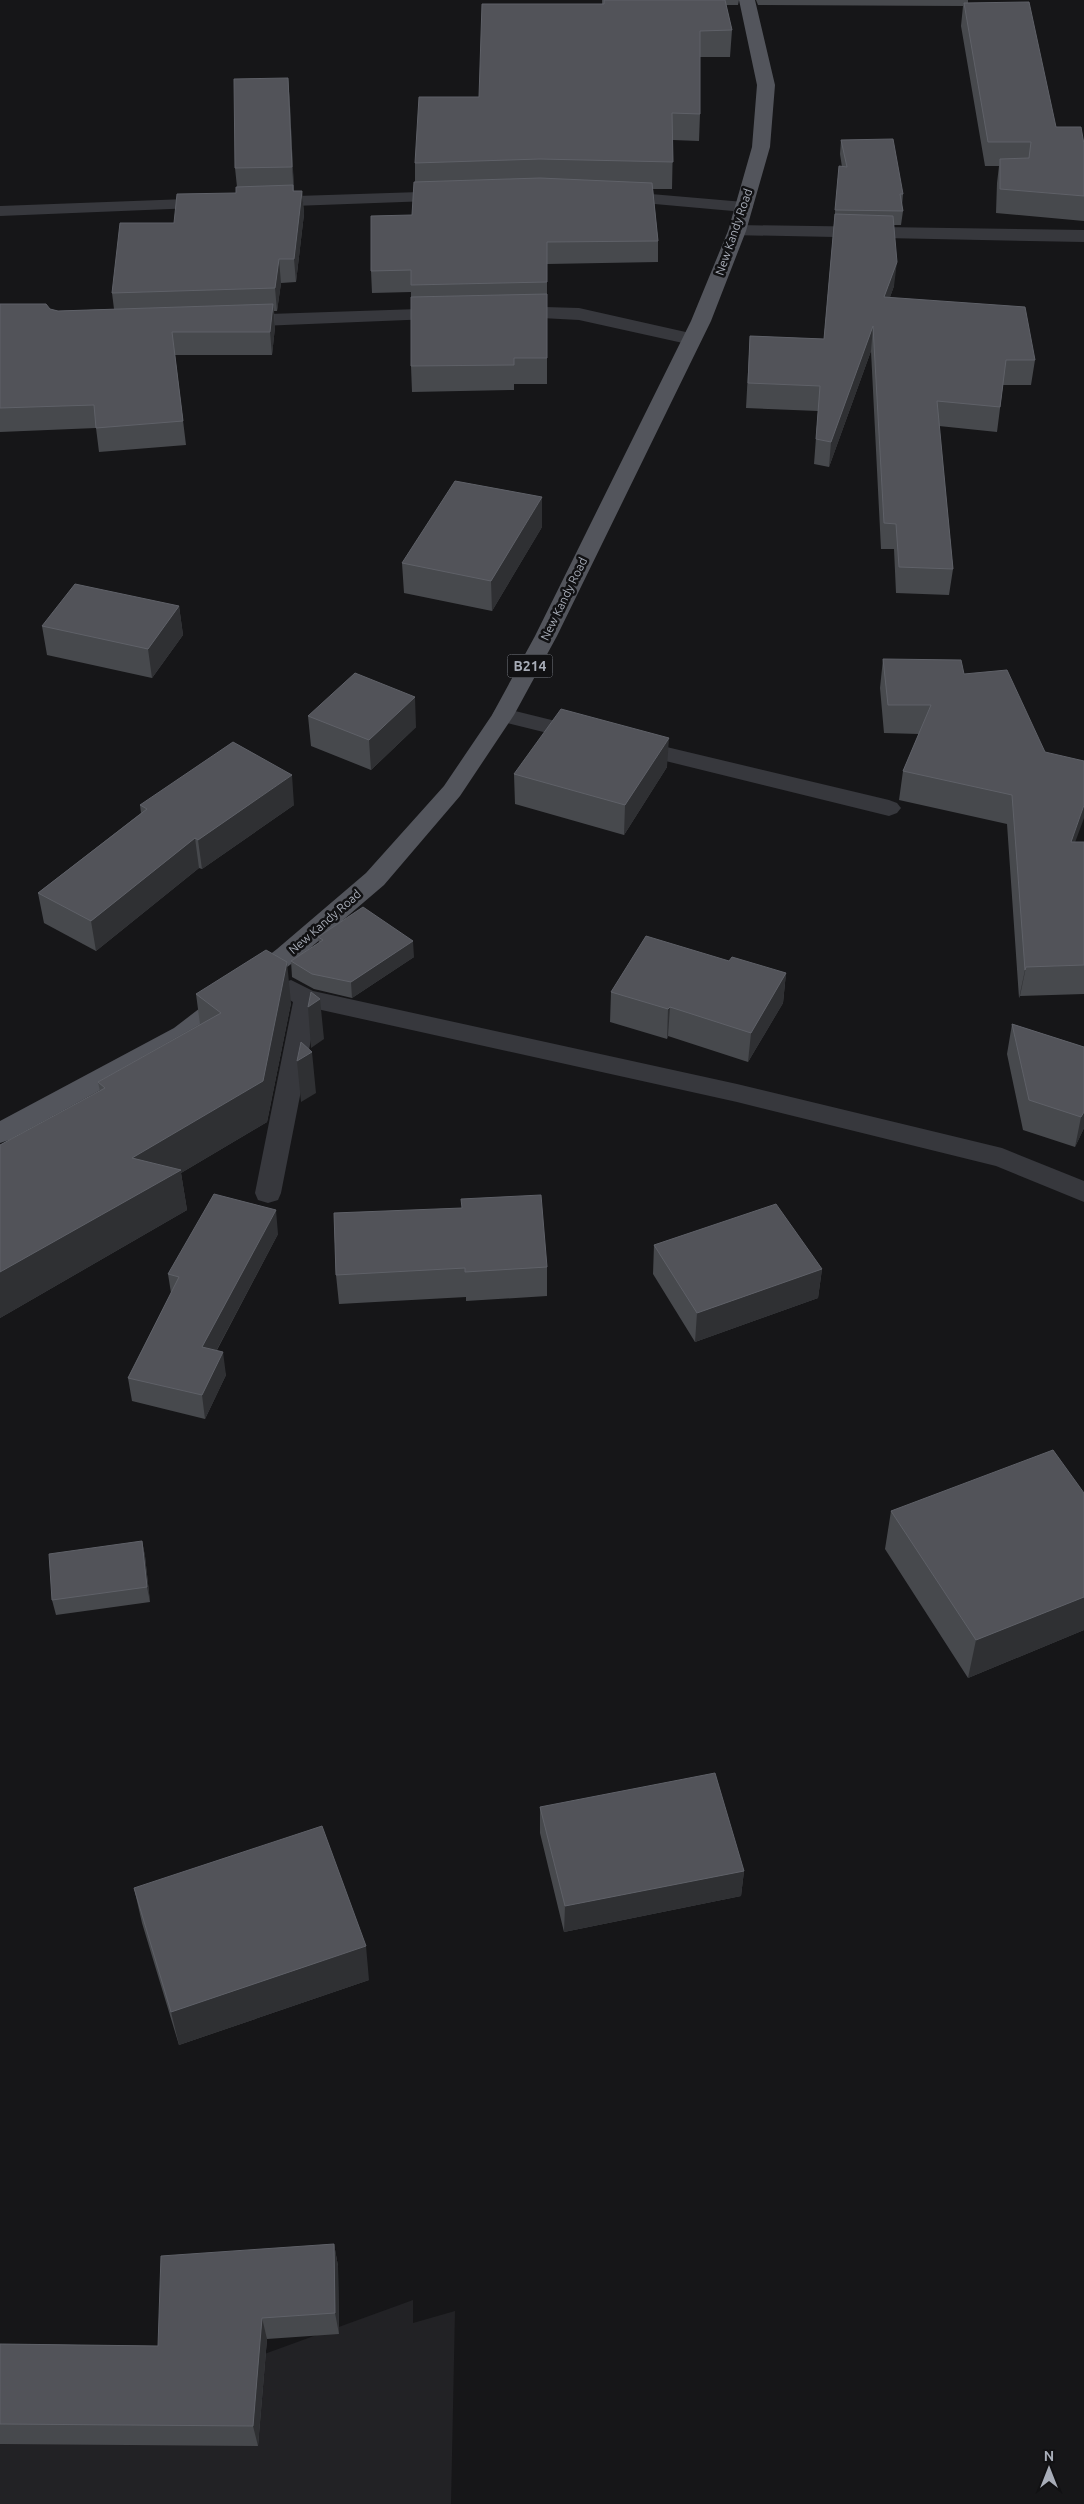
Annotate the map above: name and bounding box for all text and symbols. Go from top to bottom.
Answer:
street label: New Kandy Road [713,187,754,277]
street label: New Kandy Road [538,555,589,642]
road number: B214 [508,654,552,678]
street label: New Kandy Road [286,887,363,956]
north arrow [1024,2444,1074,2494]
text: N [1044,2448,1054,2464]

